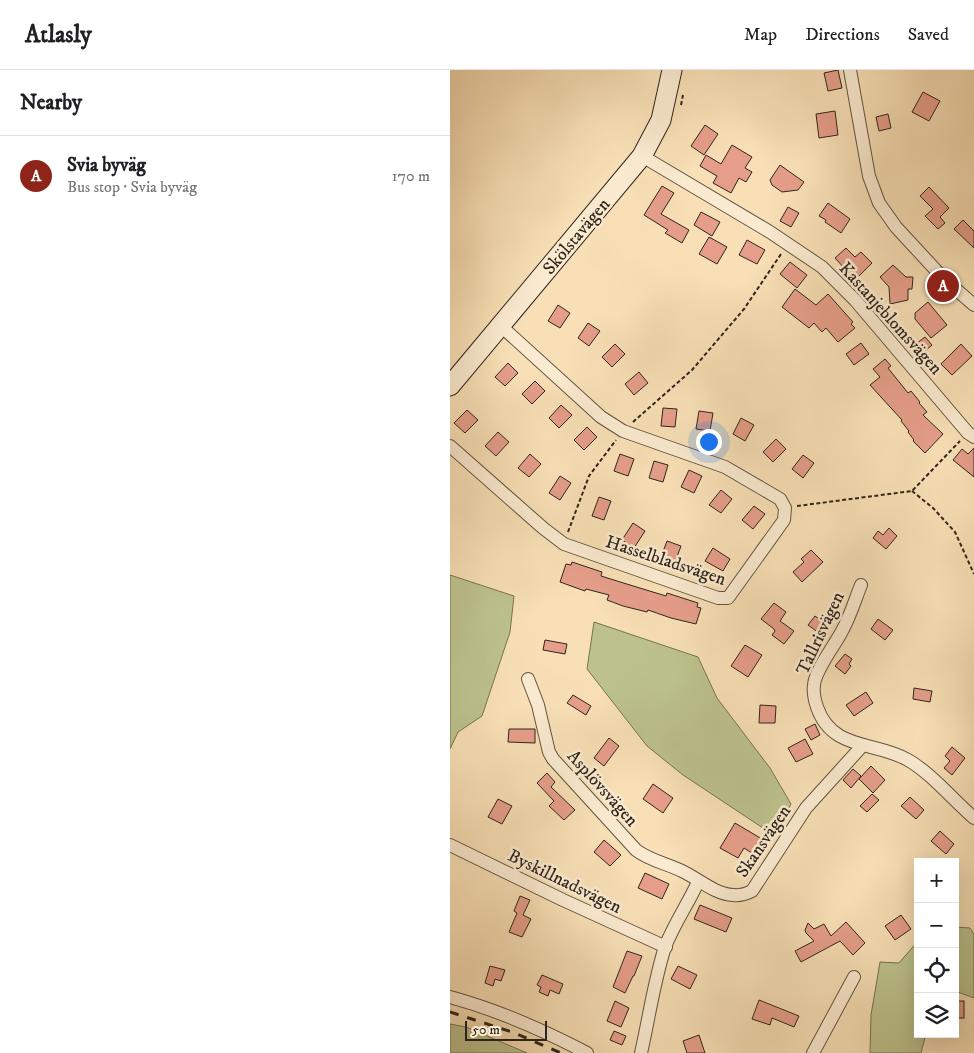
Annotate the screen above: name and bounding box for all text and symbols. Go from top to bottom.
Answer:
text: Atlasly [25,20,92,50]
text: Map [744,24,777,46]
text: Directions [805,24,880,46]
text: Saved [908,24,949,46]
text: Nearby [20,90,82,116]
text: Svia byväg [67,154,146,177]
text: A [31,166,41,186]
text: 170 m [392,166,430,186]
text: Bus stop · Svia byväg [67,177,197,197]
street label: Skölstavägen [539,194,615,279]
street label: Kastanjeblomsvägen [834,258,947,380]
pin: A [927,267,959,305]
your location [696,429,722,455]
street label: Hasselbladsvägen [603,531,729,591]
street label: Tallrisvägen [792,588,850,678]
street label: Asplövsvägen [562,746,643,832]
street label: Skansvägen [732,801,796,882]
street label: Byskillnadsvägen [504,845,625,919]
map controls [914,858,959,1038]
button: + [914,858,959,903]
button: − [914,903,959,948]
button: locate [914,948,959,993]
button: layers [914,993,959,1038]
scale bar [465,1018,548,1041]
text: 50 m [472,1021,500,1039]

